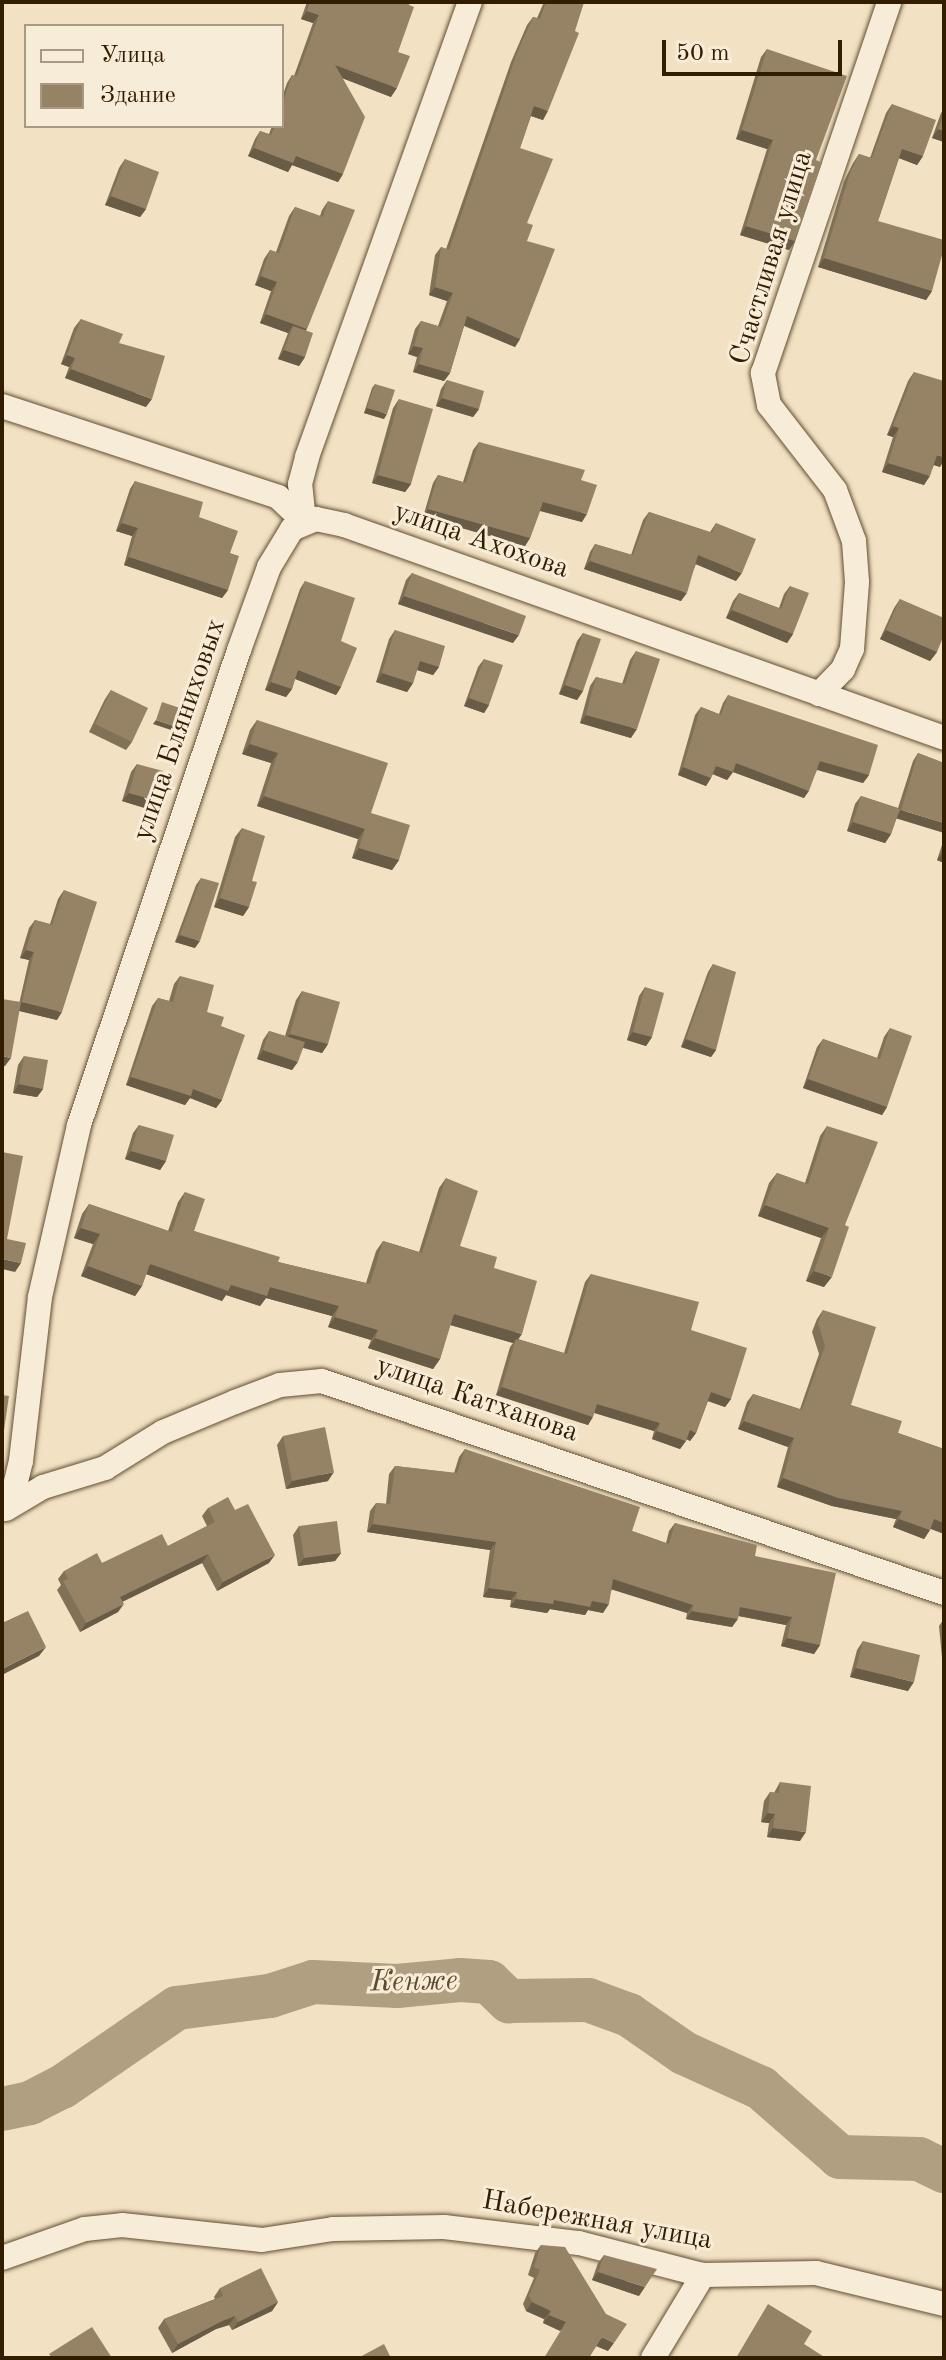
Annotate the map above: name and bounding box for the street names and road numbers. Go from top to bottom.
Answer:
street label: Счастливая улица [723,147,821,369]
street label: улица Ахохова [389,495,573,587]
street label: улица Бляниховых [126,615,234,845]
street label: улица Катханова [371,1350,583,1450]
street label: Набережная улица [479,2184,715,2258]

